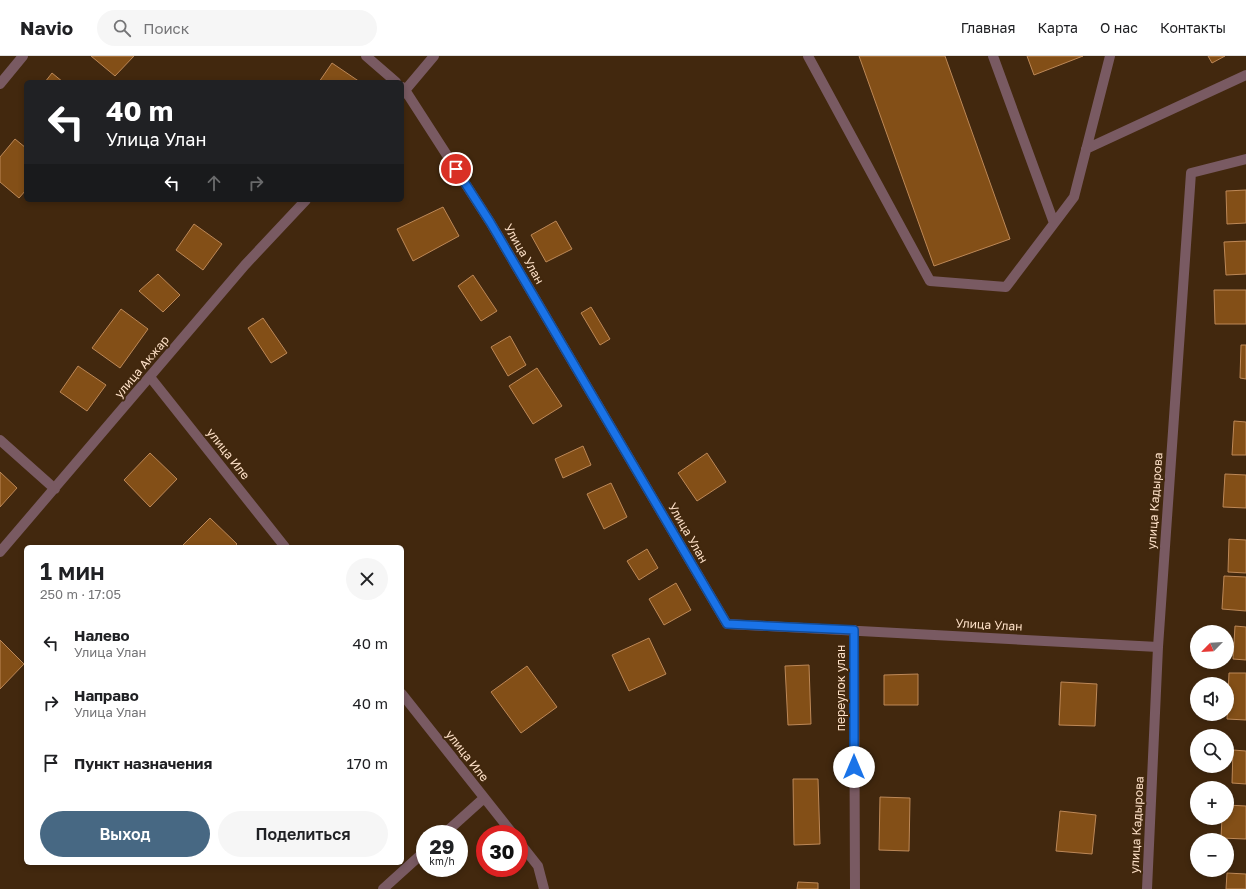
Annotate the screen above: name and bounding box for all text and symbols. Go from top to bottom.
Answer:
search box [97,10,377,46]
text: Navio [20,16,73,39]
icon: search [111,17,133,39]
text: Поиск [143,19,189,37]
text: Главная [961,19,1015,36]
text: Карта [1037,19,1078,36]
text: О нас [1100,19,1138,36]
text: Контакты [1160,19,1226,36]
text: 40 m [106,94,173,127]
icon: left [40,96,92,148]
text: Улица Улан [106,128,206,150]
pin [439,152,473,186]
icon: arrive [445,158,467,180]
icon: left [161,172,183,194]
icon: ahead [203,172,225,194]
icon: right [245,172,267,194]
street label: Улица Улан [501,221,548,286]
street label: улица Акжар [111,332,172,401]
street label: улица Иле [204,425,253,482]
street label: улица Кадырова [1144,452,1165,550]
street label: Улица Улан [665,500,712,565]
text: 1 мин [40,556,105,585]
button: close [346,558,388,600]
text: 250 m · 17:05 [40,586,121,602]
street label: Улица Улан [955,615,1023,634]
north arrow [1190,625,1234,669]
map controls [1190,625,1234,877]
text: Налево [74,626,130,644]
icon: left [40,632,62,654]
text: 40 m [353,634,388,652]
text: Улица Улан [74,644,147,660]
street label: переулок улан [833,645,848,731]
button: sound [1190,677,1234,721]
text: Направо [74,686,139,704]
icon: right [40,692,62,714]
text: 40 m [353,694,388,712]
text: Улица Улан [74,704,147,720]
street label: улица Иле [443,727,492,784]
button: search [1190,729,1234,773]
position arrow [833,746,875,788]
icon: arrive [40,752,62,774]
text: Пункт назначения [74,754,212,772]
text: 170 m [346,754,388,772]
street label: улица Кадырова [1126,776,1147,874]
button: + [1190,781,1234,825]
button: Выход [40,811,210,857]
button: Поделиться [218,811,388,857]
speed limit sign: 30 [476,825,528,877]
button: − [1190,833,1234,877]
text: 29 [430,834,454,858]
text: km/h [429,855,455,867]

